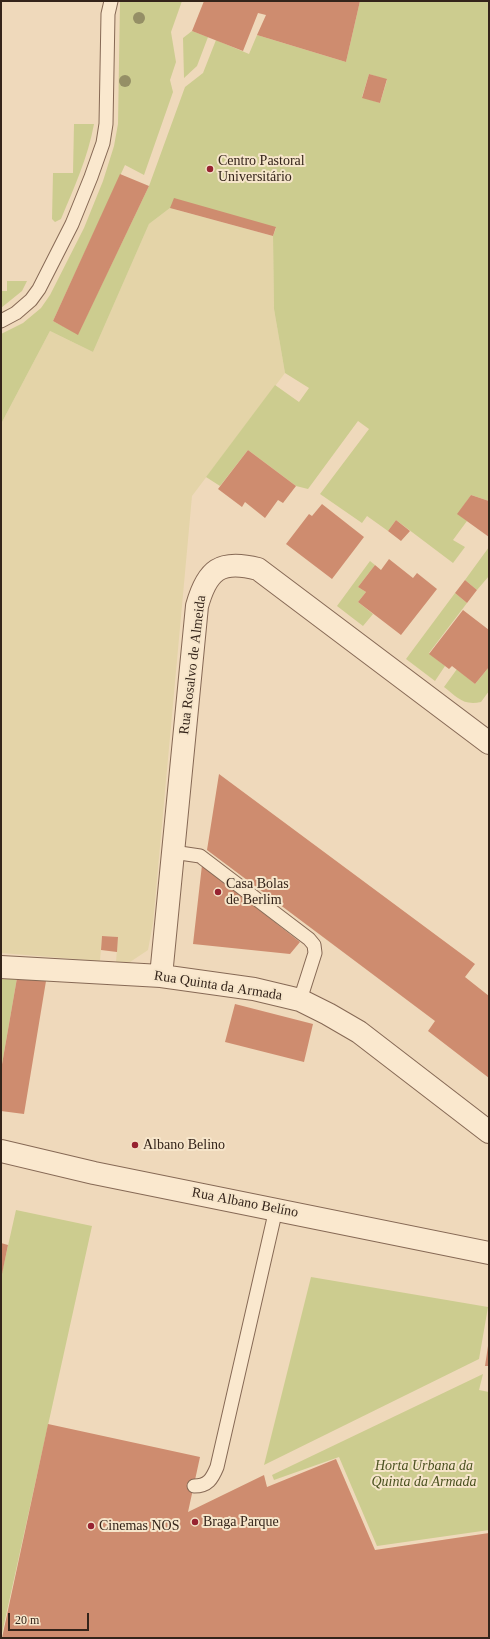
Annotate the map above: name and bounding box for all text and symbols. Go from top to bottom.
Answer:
place label: Centro Pastoral Universitário [218,153,305,186]
marker: Centro Pastoral Universitário [205,164,215,174]
street label: Rua Rosalvo de Almeida [176,594,210,736]
place label: Casa Bolas de Berlim [226,876,289,908]
marker: Casa Bolas de Berlim [213,887,223,897]
street label: Rua Quinta da Armada [153,968,283,1004]
place label: Albano Belino [143,1137,225,1153]
marker: Albano Belino [130,1140,140,1150]
street label: Rua Albano Belíno [190,1184,300,1222]
park label: Horta Urbana da Quinta da Armada [372,1458,476,1490]
place label: Braga Parque [203,1514,279,1530]
marker: Braga Parque [190,1517,200,1527]
place label: Cinemas NOS [99,1518,180,1534]
marker: Cinemas NOS [86,1521,96,1531]
scale bar [10,1605,91,1631]
text: 20 m [15,1613,39,1627]

